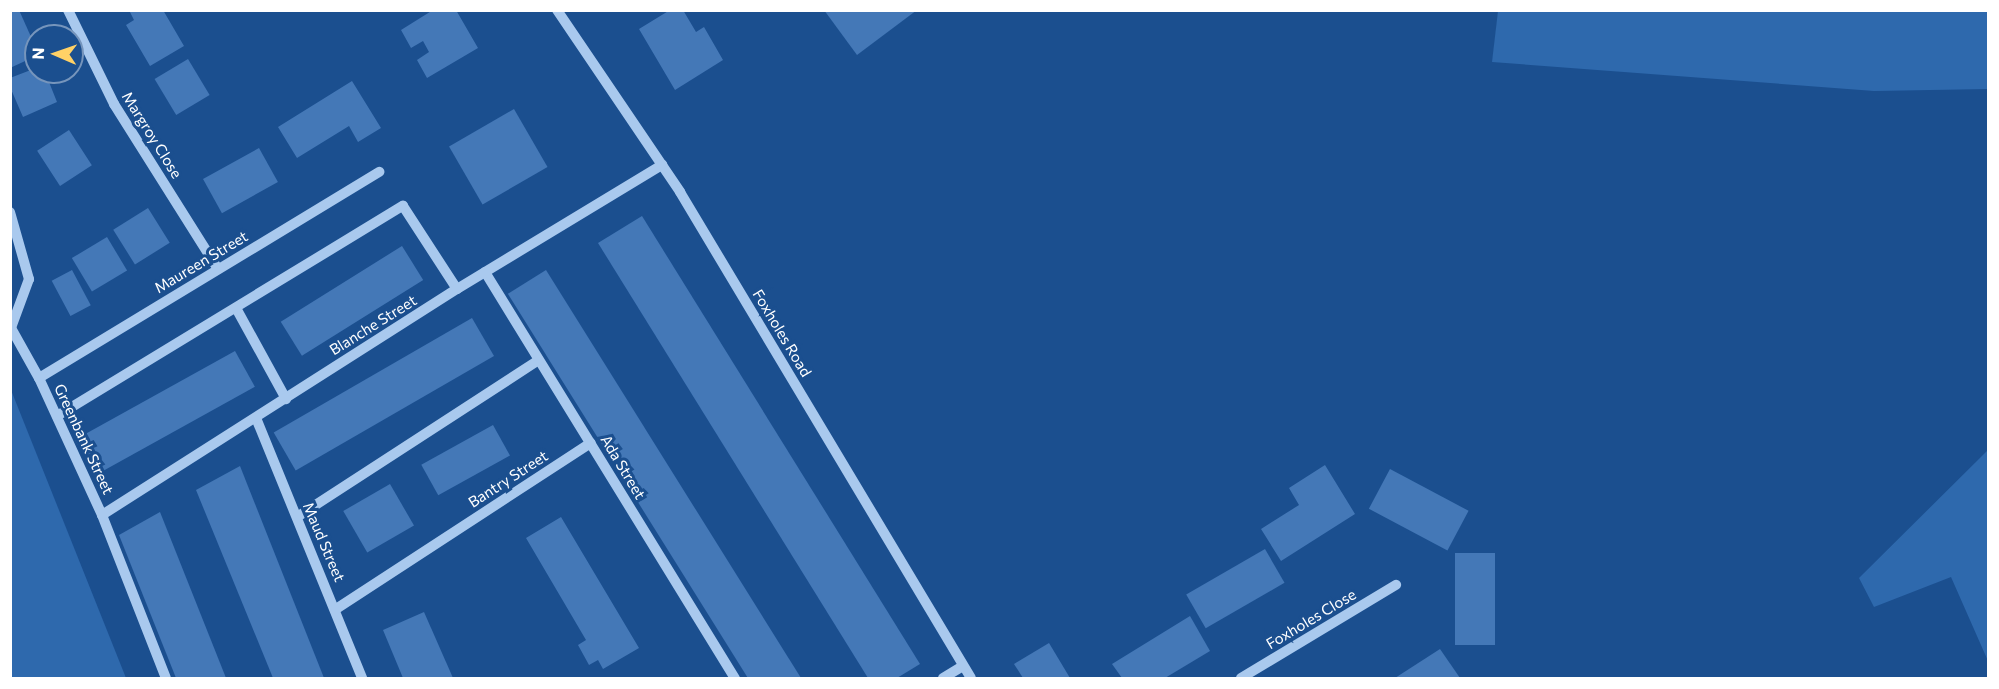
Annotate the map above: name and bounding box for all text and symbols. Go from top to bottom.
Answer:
north arrow [24,24,84,84]
text: N [28,47,47,60]
street label: Margroy Close [118,88,186,182]
street label: Maureen Street [151,227,251,297]
street label: Foxholes Road [749,286,815,380]
street label: Blanche Street [326,291,420,359]
street label: Greenbank Street [51,381,117,497]
street label: Ada Street [597,432,649,502]
street label: Bantry Street [465,447,551,511]
street label: Maud Street [299,500,349,584]
street label: Foxholes Close [1263,585,1359,653]

